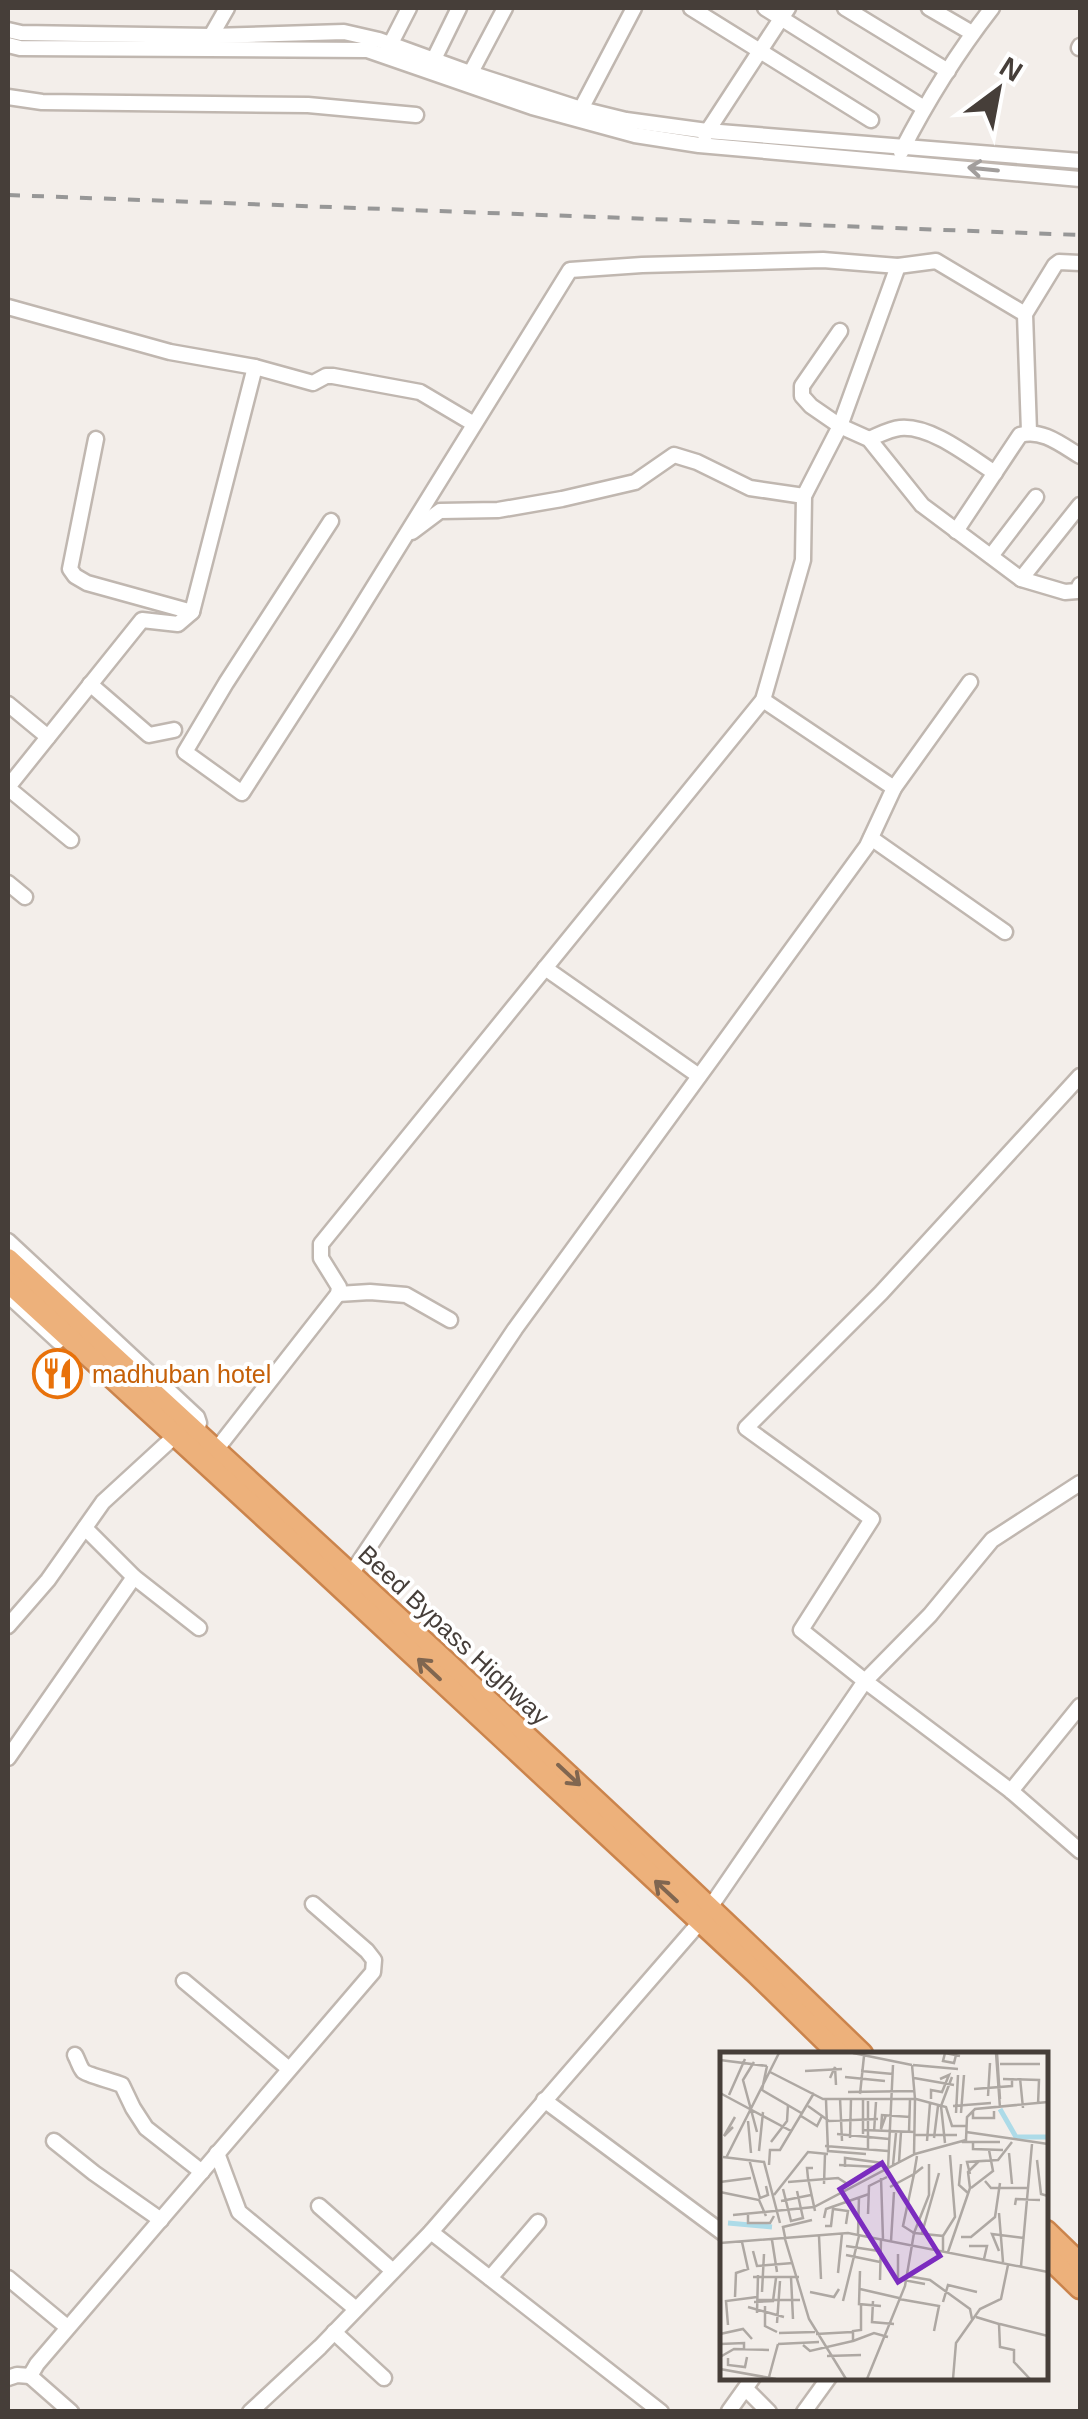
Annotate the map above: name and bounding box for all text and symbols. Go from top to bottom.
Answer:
north arrow [948,40,1048,140]
text: N [994,51,1028,88]
one-way arrow [968,160,1000,179]
restaurant icon: madhuban hotel [31,1348,83,1400]
place label: madhuban hotel [92,1360,271,1388]
street label: Beed Bypass Highway [353,1539,555,1731]
one-way arrow [417,1657,441,1681]
one-way arrow [556,1763,580,1787]
one-way arrow [654,1880,679,1903]
inset map [720,2052,1048,2379]

